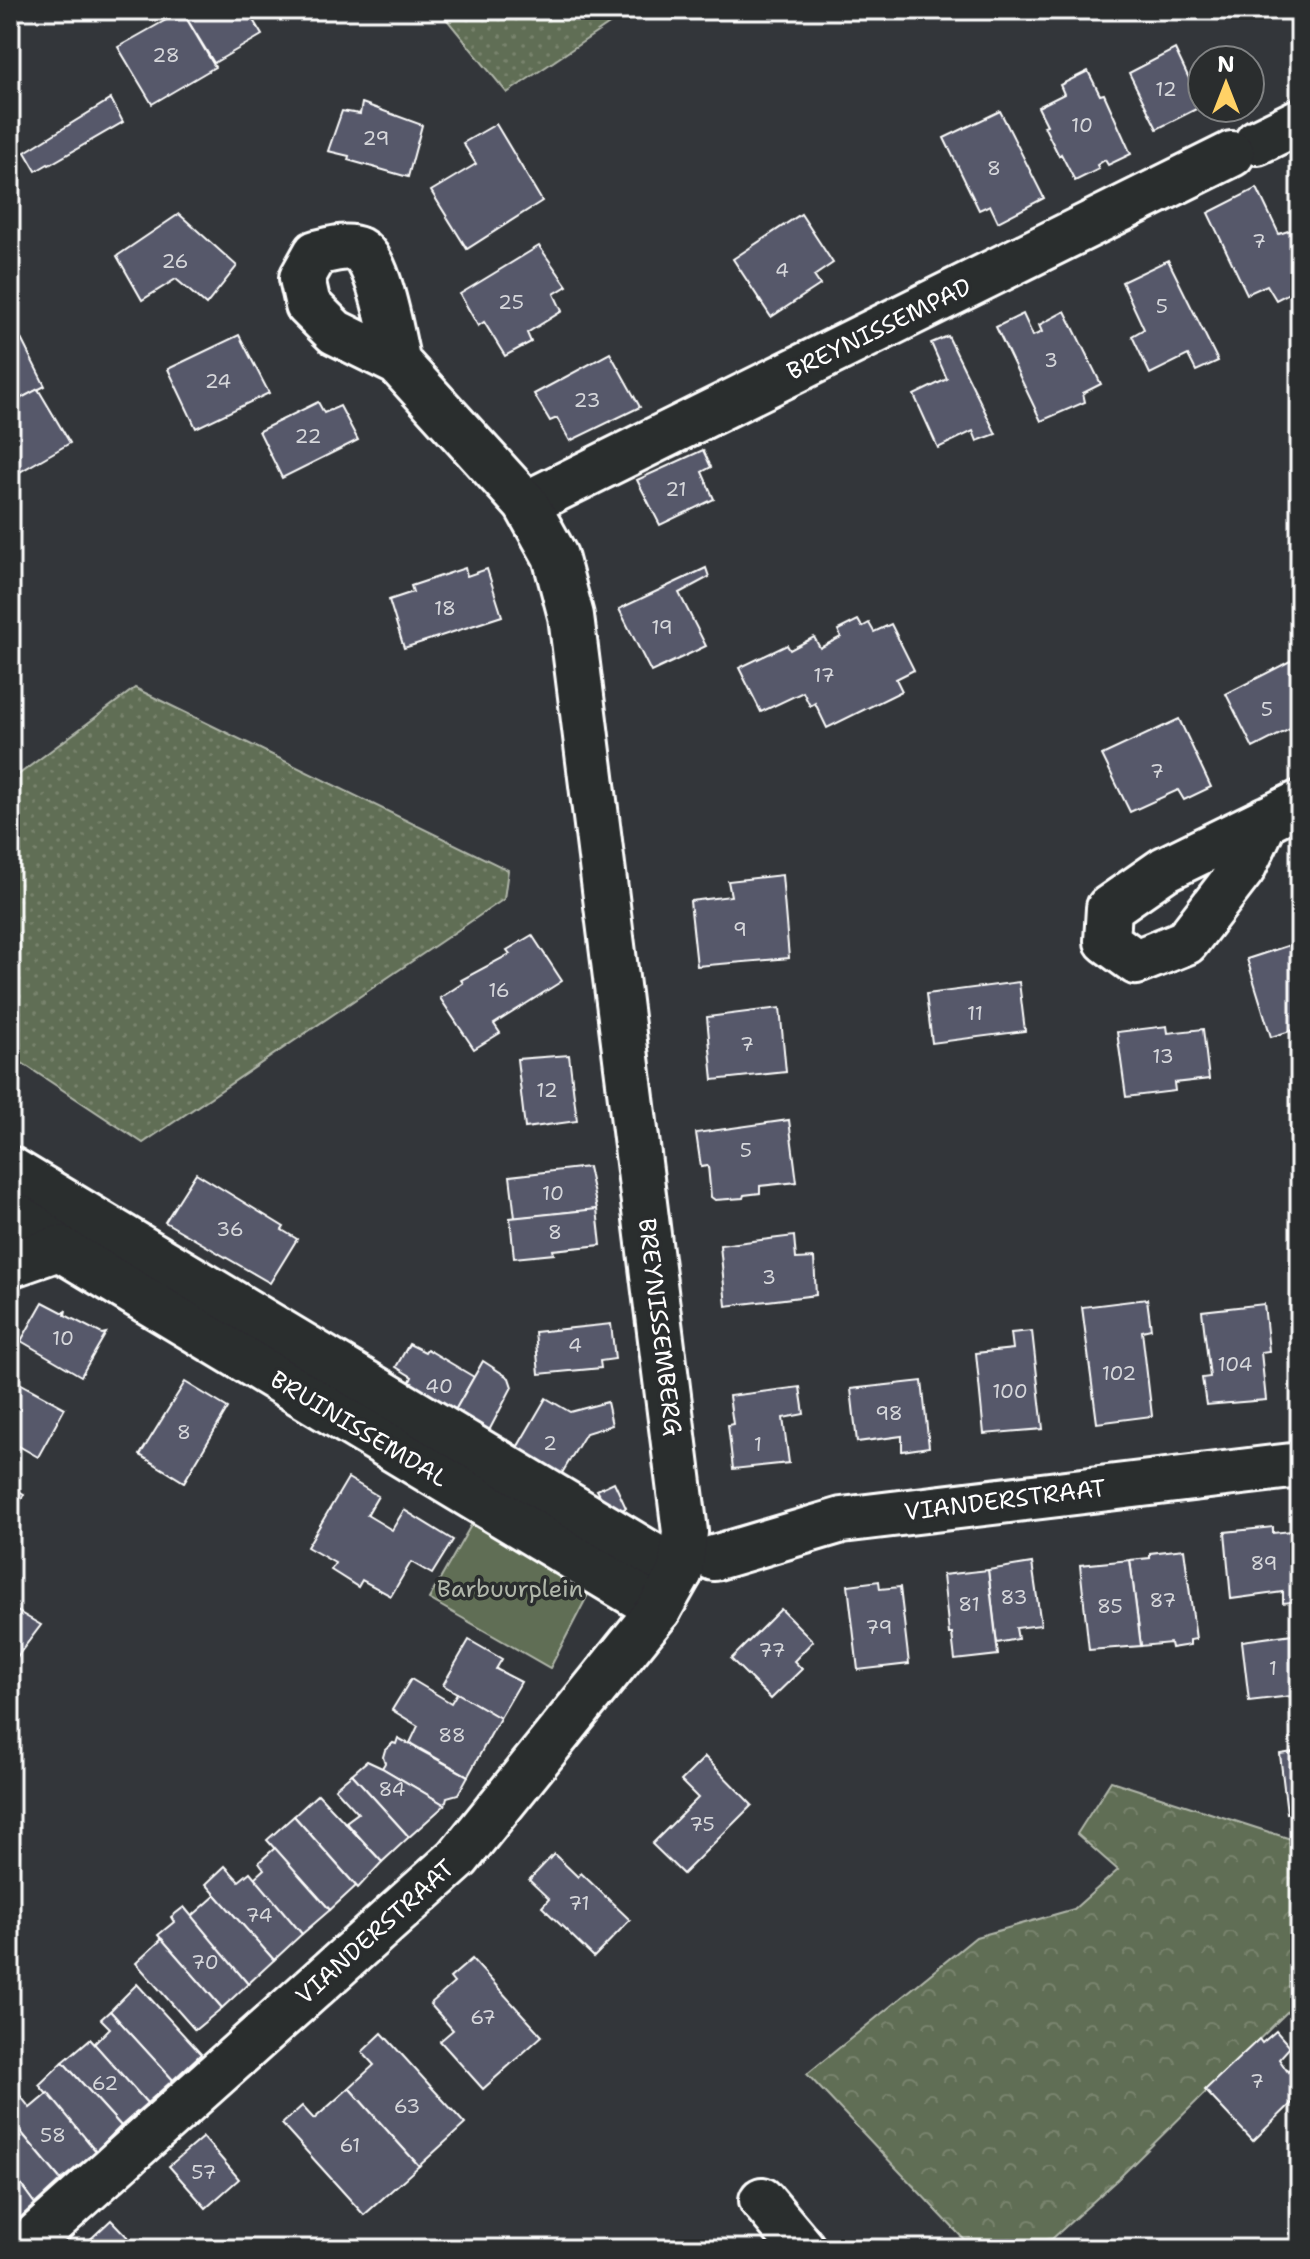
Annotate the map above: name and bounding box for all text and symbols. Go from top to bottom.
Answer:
house number: 28 [152,42,180,68]
north arrow [1186,44,1266,124]
text: N [1217,50,1235,79]
house number: 12 [1155,76,1177,102]
house number: 10 [1071,112,1093,138]
house number: 29 [363,125,389,151]
house number: 8 [987,155,1001,181]
house number: 7 [1252,228,1266,254]
house number: 26 [161,248,189,274]
house number: 4 [775,257,789,283]
street label: BREYNISSEMPAD [781,270,977,388]
house number: 25 [498,289,524,315]
house number: 5 [1156,293,1168,319]
house number: 3 [1044,347,1058,373]
house number: 24 [205,368,231,394]
house number: 23 [574,387,600,413]
house number: 22 [295,423,322,449]
house number: 21 [665,476,687,502]
house number: 18 [434,595,456,621]
house number: 19 [651,614,673,640]
house number: 17 [813,662,835,688]
house number: 5 [1261,696,1273,722]
house number: 7 [1150,758,1164,784]
house number: 9 [733,916,747,942]
house number: 16 [488,977,510,1003]
house number: 11 [967,1000,983,1026]
house number: 7 [740,1031,754,1057]
house number: 13 [1152,1043,1174,1069]
house number: 12 [536,1077,558,1103]
house number: 5 [740,1137,752,1163]
house number: 10 [542,1180,564,1206]
house number: 36 [216,1216,244,1242]
street label: BREYNISSEMBERG [631,1216,689,1438]
house number: 8 [548,1219,562,1245]
house number: 3 [762,1264,776,1290]
house number: 10 [52,1325,74,1351]
house number: 4 [568,1332,582,1358]
house number: 104 [1217,1351,1253,1377]
house number: 102 [1102,1360,1136,1386]
street label: BRUINISSEMDAL [264,1363,454,1495]
house number: 40 [425,1373,453,1399]
house number: 100 [992,1378,1028,1404]
house number: 98 [875,1400,903,1426]
house number: 8 [177,1419,191,1445]
house number: 2 [543,1430,557,1456]
house number: 1 [754,1431,762,1457]
street label: VIANDERSTRAAT [902,1472,1108,1528]
house number: 89 [1251,1550,1278,1576]
park label: Barbuurplein [437,1573,583,1605]
house number: 83 [1001,1584,1027,1610]
house number: 87 [1150,1587,1176,1613]
house number: 81 [958,1591,980,1617]
house number: 85 [1097,1593,1123,1619]
house number: 79 [865,1614,893,1640]
house number: 77 [759,1637,785,1663]
house number: 1 [1269,1655,1277,1681]
house number: 88 [438,1722,466,1748]
house number: 84 [378,1776,406,1802]
house number: 75 [689,1811,715,1837]
street label: VIANDERSTRAAT [289,1852,461,2012]
house number: 71 [568,1890,590,1916]
house number: 74 [245,1902,273,1928]
house number: 70 [191,1949,219,1975]
house number: 67 [470,2004,496,2030]
house number: 7 [1250,2068,1264,2094]
house number: 62 [92,2070,118,2096]
house number: 63 [394,2093,420,2119]
house number: 58 [40,2122,66,2148]
house number: 61 [340,2132,360,2158]
house number: 57 [191,2159,217,2185]

